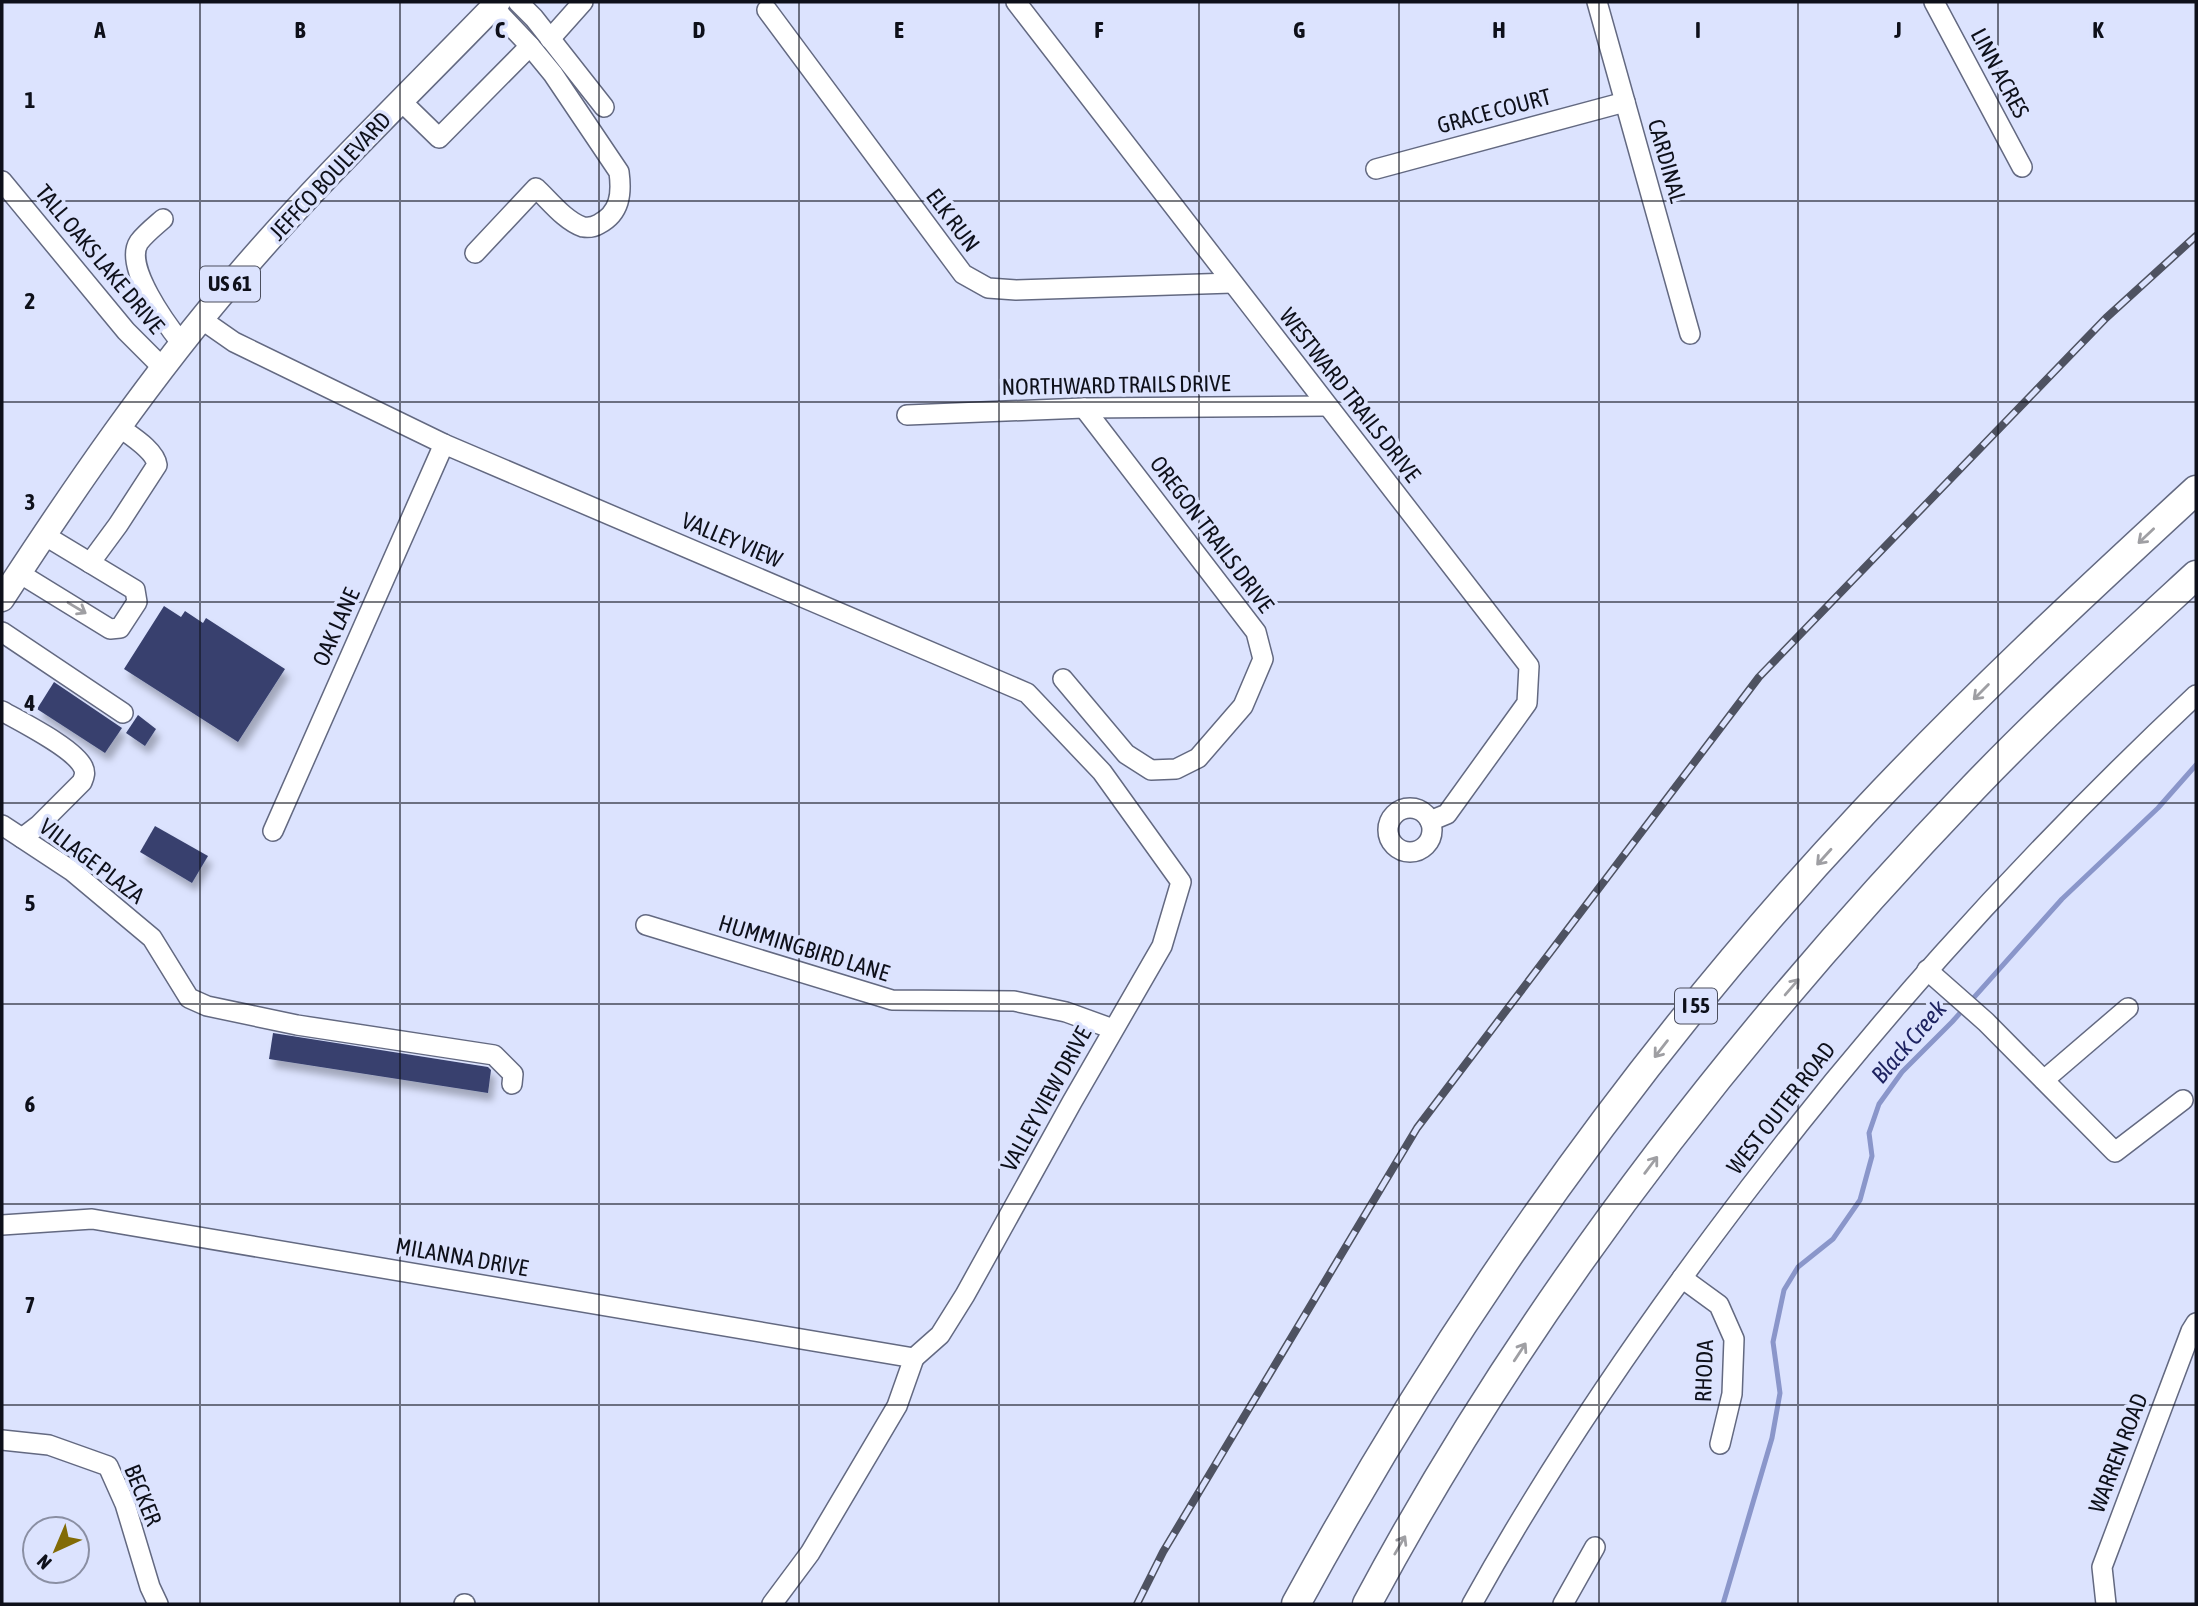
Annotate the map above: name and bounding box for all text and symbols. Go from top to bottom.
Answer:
text: A [93,17,106,43]
text: B [295,17,306,43]
text: C [495,17,506,43]
text: D [693,17,706,43]
text: E [894,17,904,43]
text: F [1094,17,1104,43]
text: G [1293,17,1305,43]
text: H [1492,17,1506,43]
text: I [1695,17,1701,43]
text: J [1893,17,1902,43]
text: K [2092,17,2104,43]
street label: LINN ACRES [1966,24,2035,123]
street label: GRACE COURT [1434,83,1554,139]
text: 1 [25,87,36,113]
street label: JEFFCO BOULEVARD [264,107,396,245]
street label: CARDINAL [1643,116,1691,206]
street label: TALL OAKS LAKE DRIVE [30,179,170,339]
street label: ELK RUN [921,184,985,256]
road number: US 61 [200,266,260,302]
text: 2 [25,288,35,314]
street label: WESTWARD TRAILS DRIVE [1274,303,1426,487]
street label: NORTHWARD TRAILS DRIVE [1001,370,1231,400]
street label: OREGON TRAILS DRIVE [1145,451,1279,617]
text: 3 [25,489,35,515]
street label: VALLEY VIEW [678,507,786,573]
one-way arrow [2138,527,2155,544]
street label: OAK LANE [307,584,365,670]
one-way arrow [66,602,86,616]
one-way arrow [1972,683,1989,700]
text: 4 [24,690,36,716]
street label: VILLAGE PLAZA [34,813,150,909]
one-way arrow [1816,847,1832,865]
text: 5 [25,890,36,916]
street label: HUMMINGBIRD LANE [715,910,893,986]
one-way arrow [1784,979,1800,997]
road number: I 55 [1675,988,1717,1024]
water label: Black Creek [1866,995,1952,1088]
street label: VALLEY VIEW DRIVE [996,1022,1097,1176]
street label: WEST OUTER ROAD [1722,1037,1840,1179]
one-way arrow [1654,1040,1669,1058]
text: 6 [25,1091,36,1117]
one-way arrow [1643,1157,1658,1175]
street label: MILANNA DRIVE [394,1233,531,1281]
text: 7 [25,1292,35,1318]
street label: RHODA [1690,1339,1718,1403]
one-way arrow [1513,1342,1527,1362]
street label: WARREN ROAD [2083,1390,2153,1516]
street label: BECKER [119,1461,167,1530]
north arrow [21,1515,91,1585]
one-way arrow [1394,1535,1407,1556]
text: N [33,1550,56,1574]

